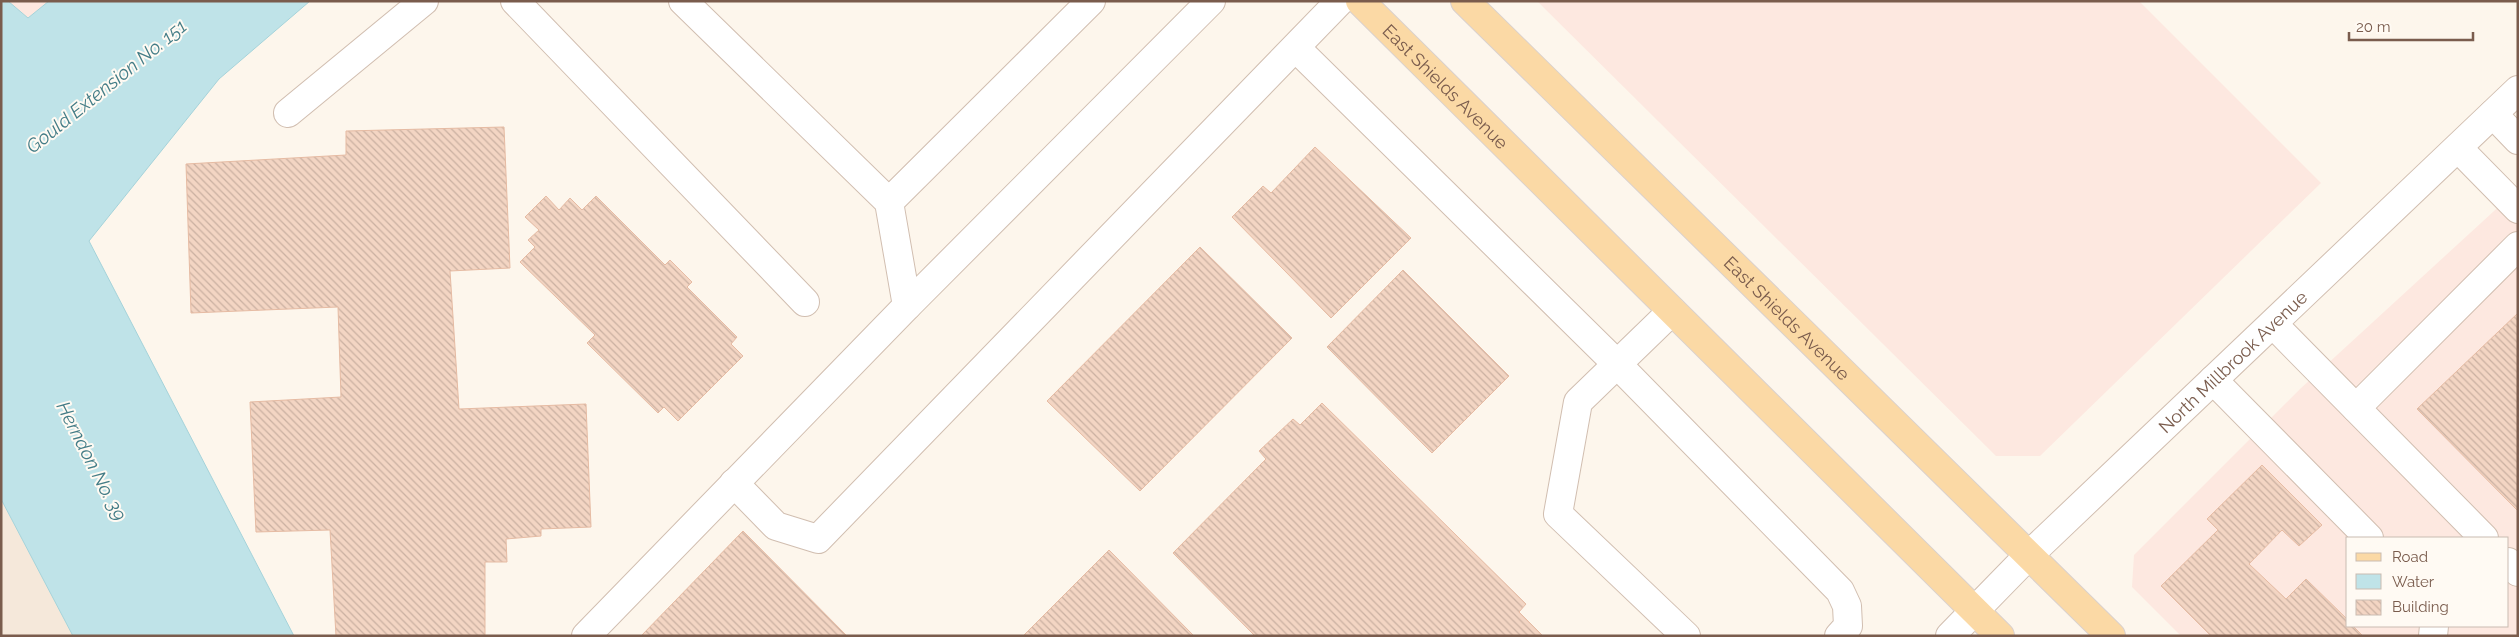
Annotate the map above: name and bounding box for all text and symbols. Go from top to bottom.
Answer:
scale bar [2349,10,2473,42]
water label: Gould Extension No. 151 [21,15,191,157]
text: 20 m [2356,18,2391,36]
street label: East Shields Avenue [1379,20,1513,153]
street label: East Shields Avenue [1720,251,1855,385]
street label: North Millbrook Avenue [2154,286,2311,437]
water label: Herndon No. 39 [52,398,132,524]
legend [2346,537,2509,627]
text: Road [2392,548,2428,566]
text: Water [2392,573,2435,591]
text: Building [2392,598,2449,616]

